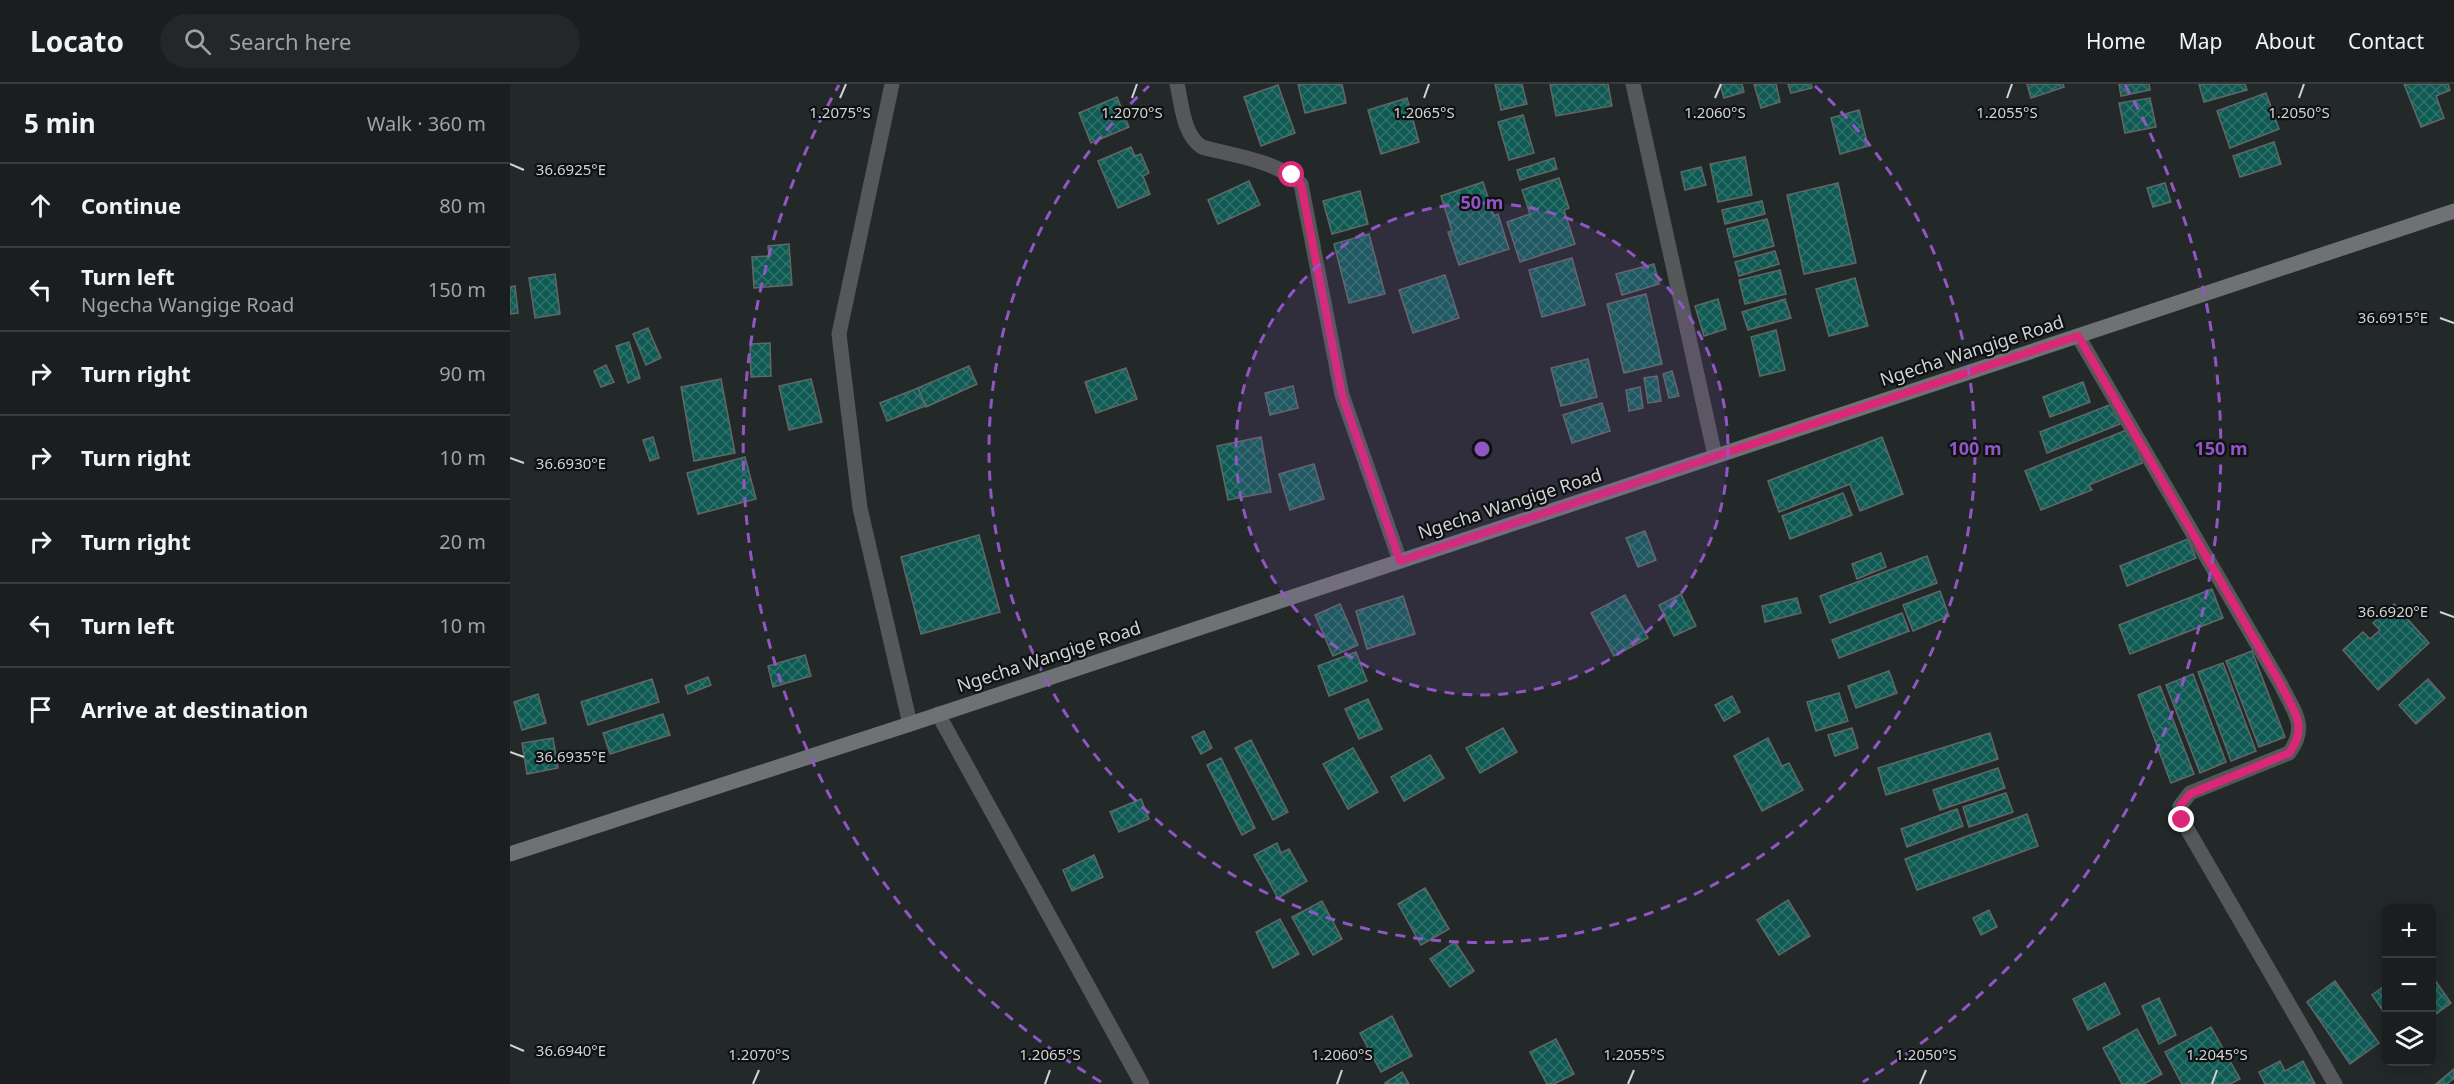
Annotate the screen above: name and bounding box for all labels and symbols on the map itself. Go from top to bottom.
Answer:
text: 1.2075°S [809,102,871,122]
text: 1.2070°S [1101,102,1163,122]
text: 1.2065°S [1393,102,1455,122]
text: 1.2060°S [1684,102,1746,122]
text: 1.2055°S [1976,102,2038,122]
text: 1.2050°S [2268,102,2330,122]
text: 36.6925°E [536,159,606,179]
route start [1278,161,1304,187]
text: 50 m [1461,190,1503,214]
text: 36.6915°E [2358,307,2428,327]
street label: Ngecha Wangige Road [1877,309,2067,391]
text: 100 m [1948,436,2002,460]
text: 150 m [2194,436,2248,460]
centre of rings [1472,439,1492,459]
text: 36.6930°E [536,453,606,473]
street label: Ngecha Wangige Road [1415,462,1605,544]
text: 36.6920°E [2358,601,2428,621]
street label: Ngecha Wangige Road [954,615,1144,697]
text: 36.6935°E [536,746,606,766]
route end [2168,806,2194,832]
text: 36.6940°E [536,1040,606,1060]
text: 1.2070°S [728,1044,790,1064]
text: 1.2065°S [1019,1044,1081,1064]
text: 1.2060°S [1311,1044,1373,1064]
text: 1.2055°S [1603,1044,1665,1064]
text: 1.2050°S [1895,1044,1957,1064]
text: 1.2045°S [2186,1044,2248,1064]

